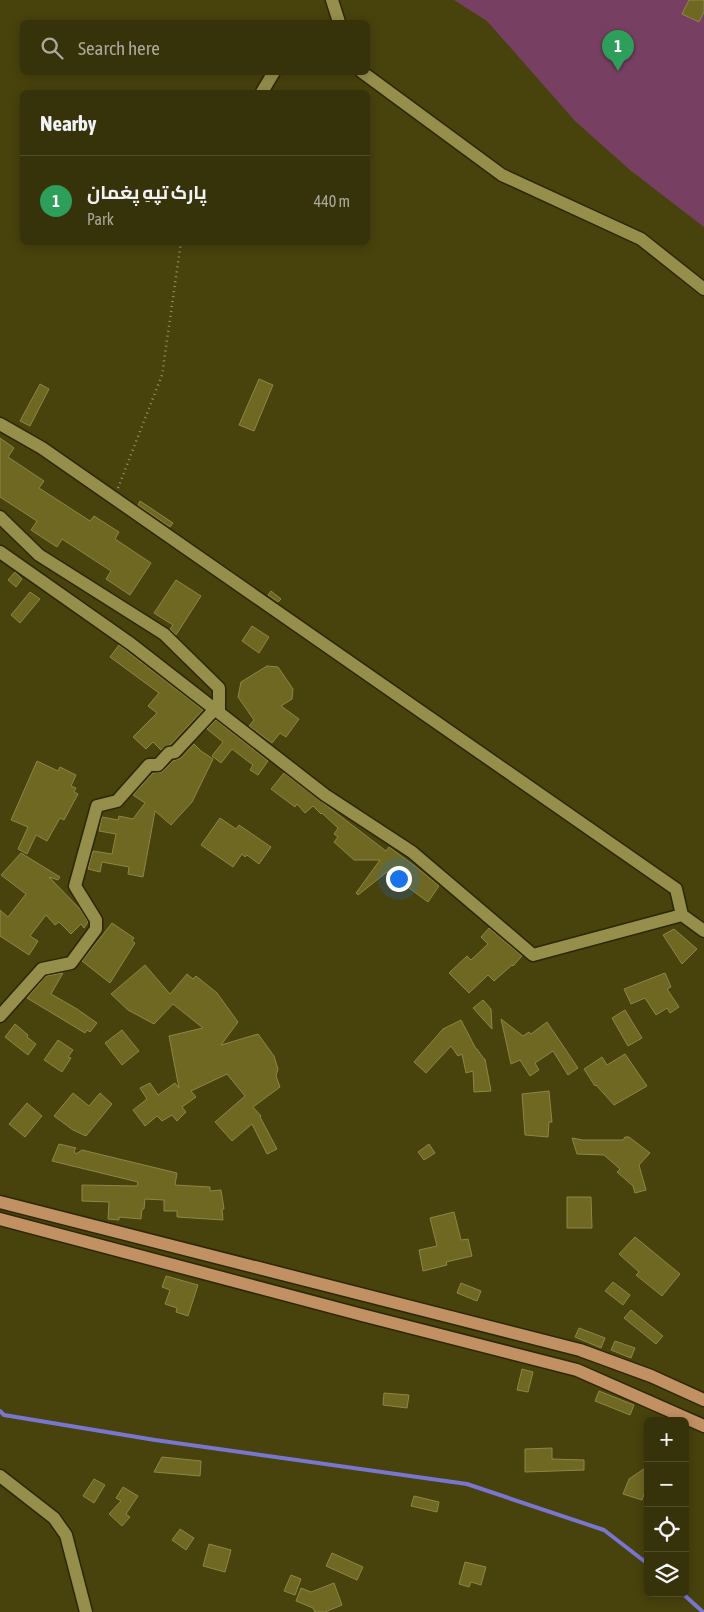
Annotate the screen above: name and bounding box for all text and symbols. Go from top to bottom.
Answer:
search box [20,20,370,75]
pin: 1 [602,30,634,71]
icon: search [38,34,66,62]
text: Search here [78,37,160,59]
text: Nearby [40,111,96,135]
text: پارک تپهِ پغمان [87,181,207,203]
text: 1 [52,192,60,210]
text: 440 m [314,192,350,210]
text: Park [87,210,114,228]
your location [386,866,412,892]
map controls [644,1417,689,1597]
button: + [644,1417,689,1462]
button: − [644,1462,689,1507]
button: locate [644,1507,689,1552]
button: layers [644,1552,689,1597]

